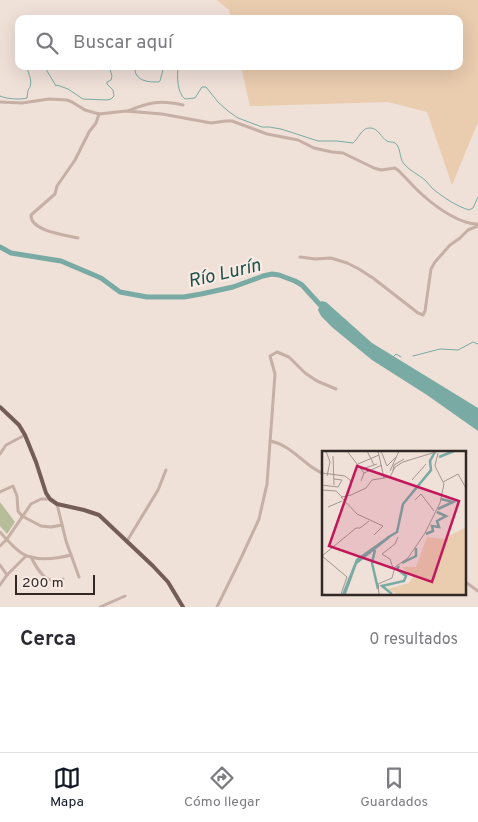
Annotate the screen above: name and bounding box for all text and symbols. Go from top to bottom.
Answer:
search box [15,15,463,70]
icon: search [33,29,61,57]
text: Buscar aquí [73,31,173,55]
water label: Río Lurín [186,254,264,294]
inset map [322,451,466,594]
scale bar [15,572,95,595]
text: 200 m [22,575,64,592]
text: Cerca [20,626,76,653]
text: 0 resultados [369,630,458,650]
tab: Mapa [50,764,84,811]
tab: Cómo llegar [184,764,260,811]
tab: Guardados [360,764,428,811]

